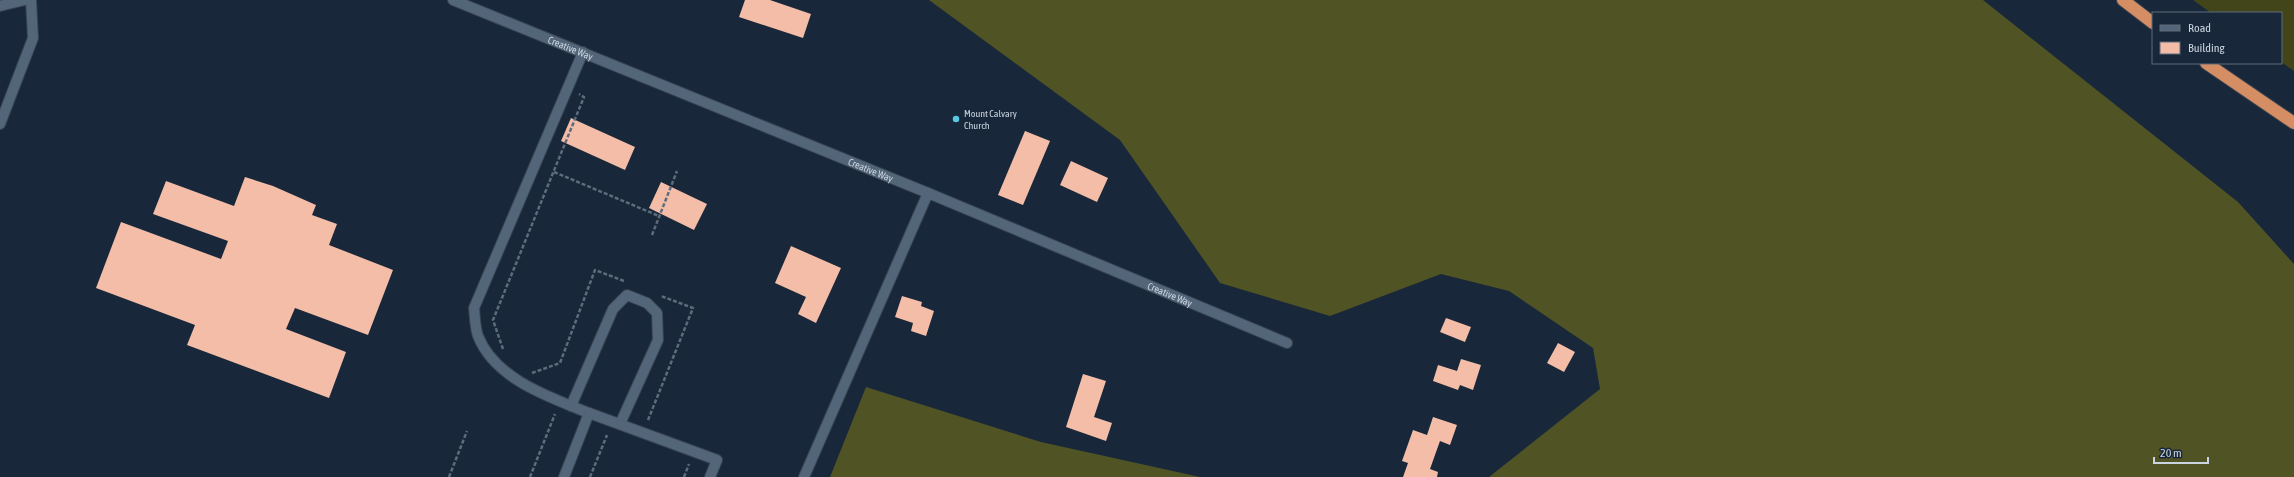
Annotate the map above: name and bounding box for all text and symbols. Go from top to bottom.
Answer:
legend [2152,12,2282,64]
text: Road [2188,21,2211,35]
street label: Creative Way [546,34,595,62]
text: Building [2188,41,2226,55]
place label: Mount Calvary Church [964,108,1017,131]
marker: Mount Calvary Church [951,114,961,124]
street label: Creative Way [847,156,895,184]
street label: Creative Way [1146,280,1194,309]
scale bar [2154,439,2208,465]
text: 20 m [2160,446,2182,460]

